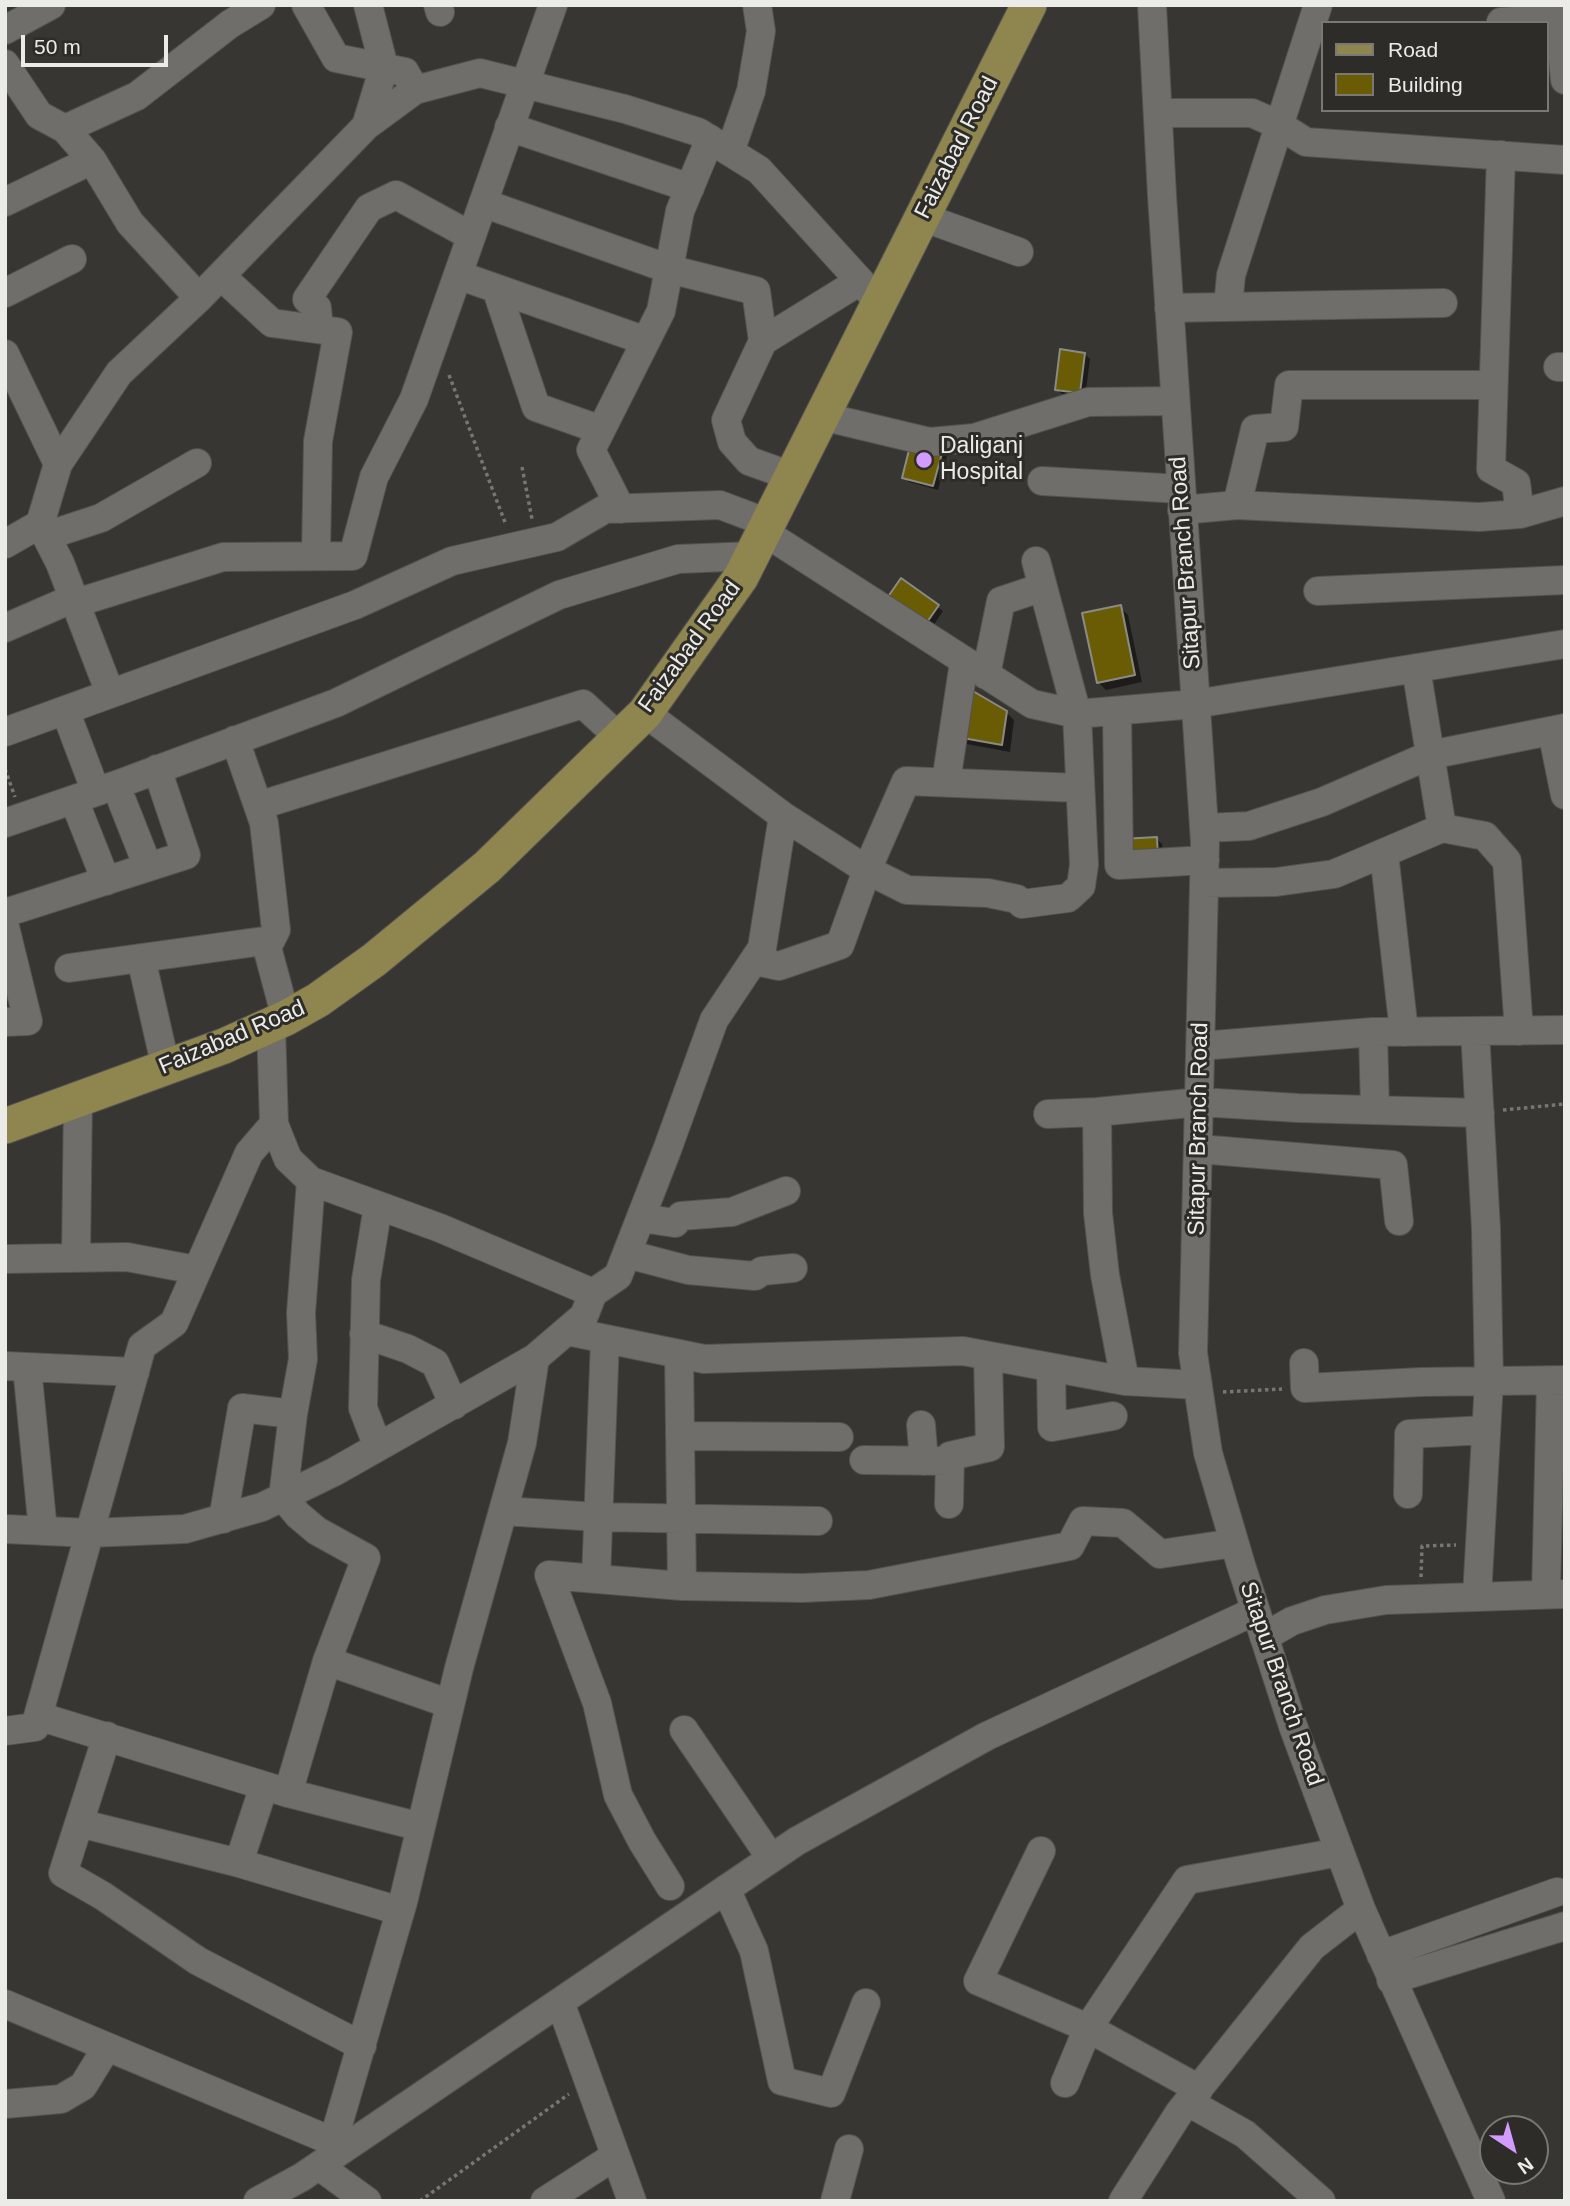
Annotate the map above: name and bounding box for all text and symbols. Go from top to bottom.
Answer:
scale bar [24,21,172,65]
legend [1322,21,1549,112]
text: 50 m [34,35,81,58]
text: Road [1388,38,1438,61]
street label: Faizabad Road [909,72,1005,224]
text: Building [1388,73,1463,96]
place label: Daliganj Hospital [940,433,1023,487]
marker: Daliganj Hospital [914,450,934,470]
street label: Sitapur Branch Road [1165,456,1207,670]
street label: Faizabad Road [633,576,747,718]
street label: Faizabad Road [155,995,309,1081]
street label: Sitapur Branch Road [1183,1022,1215,1236]
street label: Sitapur Branch Road [1233,1579,1329,1789]
north arrow [1479,2115,1549,2185]
text: N [1514,2153,1537,2178]

